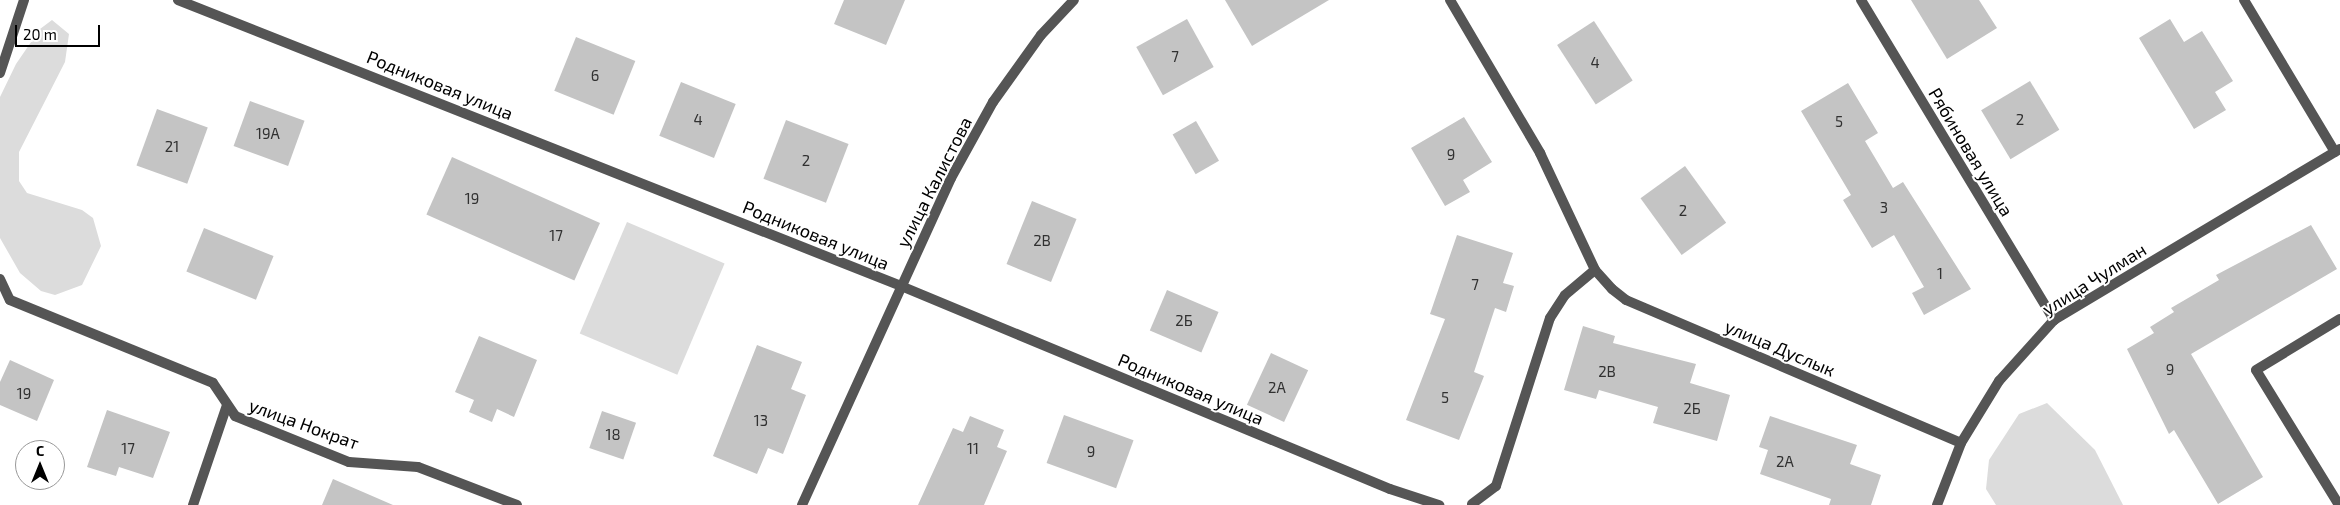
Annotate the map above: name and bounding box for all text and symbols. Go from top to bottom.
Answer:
scale bar [18,15,102,47]
text: 20 m [23,25,57,43]
street label: Родниковая улица [364,46,516,124]
house number: 7 [1171,48,1179,66]
house number: 4 [1590,54,1600,72]
house number: 6 [591,67,599,85]
street label: Рябиновая улица [1924,84,2018,220]
house number: 4 [693,111,703,129]
house number: 2 [2016,111,2024,129]
street label: улица Калистова [892,113,976,251]
house number: 5 [1835,113,1843,131]
house number: 19А [256,125,280,143]
house number: 21 [165,138,179,156]
house number: 9 [1447,146,1455,164]
house number: 2 [802,152,810,170]
house number: 19 [465,190,479,208]
street label: Родниковая улица [740,196,892,274]
house number: 3 [1880,199,1888,217]
house number: 2 [1679,202,1687,220]
house number: 17 [549,227,563,245]
house number: 2В [1033,232,1051,250]
street label: улица Чулман [2038,238,2150,320]
house number: 1 [1937,265,1943,283]
house number: 7 [1471,276,1479,294]
house number: 2Б [1175,312,1193,330]
street label: улица Дуслык [1722,315,1838,381]
street label: Родниковая улица [1115,349,1267,429]
house number: 9 [2166,361,2174,379]
house number: 2В [1598,363,1616,381]
house number: 2А [1268,379,1286,397]
house number: 19 [17,385,31,403]
house number: 5 [1441,389,1449,407]
street label: улица Нократ [246,394,362,454]
house number: 2Б [1683,400,1701,418]
house number: 13 [754,412,768,430]
house number: 18 [605,426,621,444]
north arrow [15,440,65,490]
house number: 17 [121,440,135,458]
house number: 11 [967,440,979,458]
text: С [36,442,44,459]
house number: 9 [1087,443,1095,461]
house number: 2А [1776,453,1794,471]

